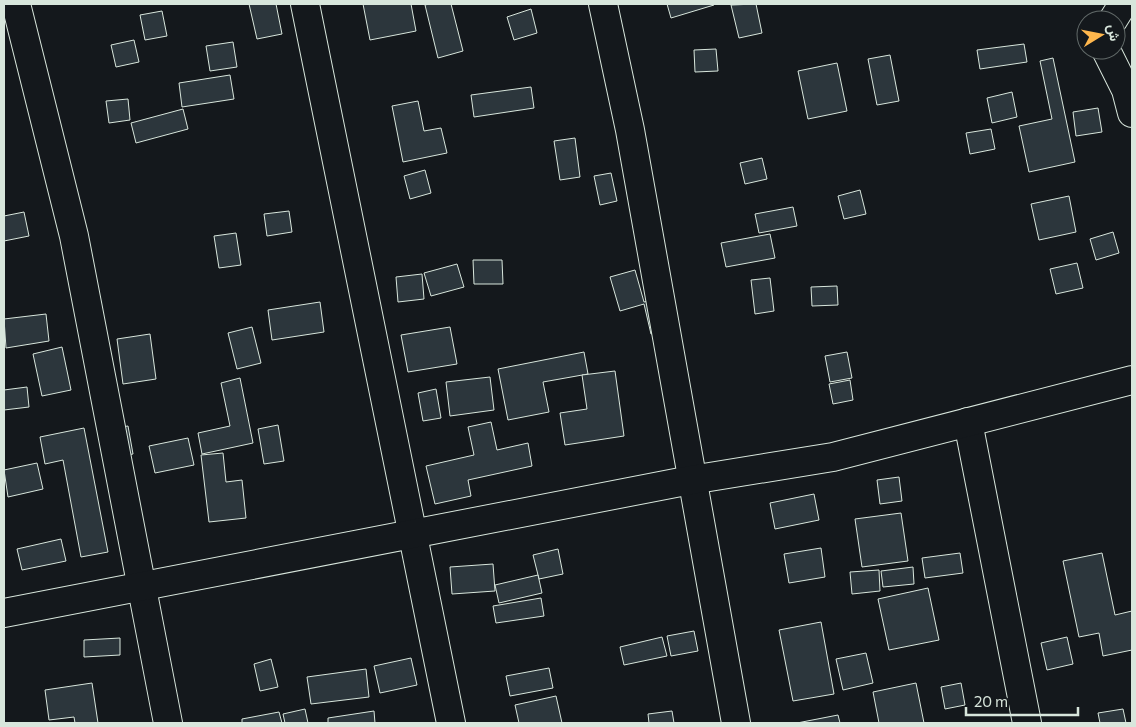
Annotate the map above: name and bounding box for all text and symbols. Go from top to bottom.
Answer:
north arrow [1076,10,1126,60]
text: ش [1103,23,1124,43]
scale bar [966,684,1078,716]
text: 20 m [974,692,1008,710]

